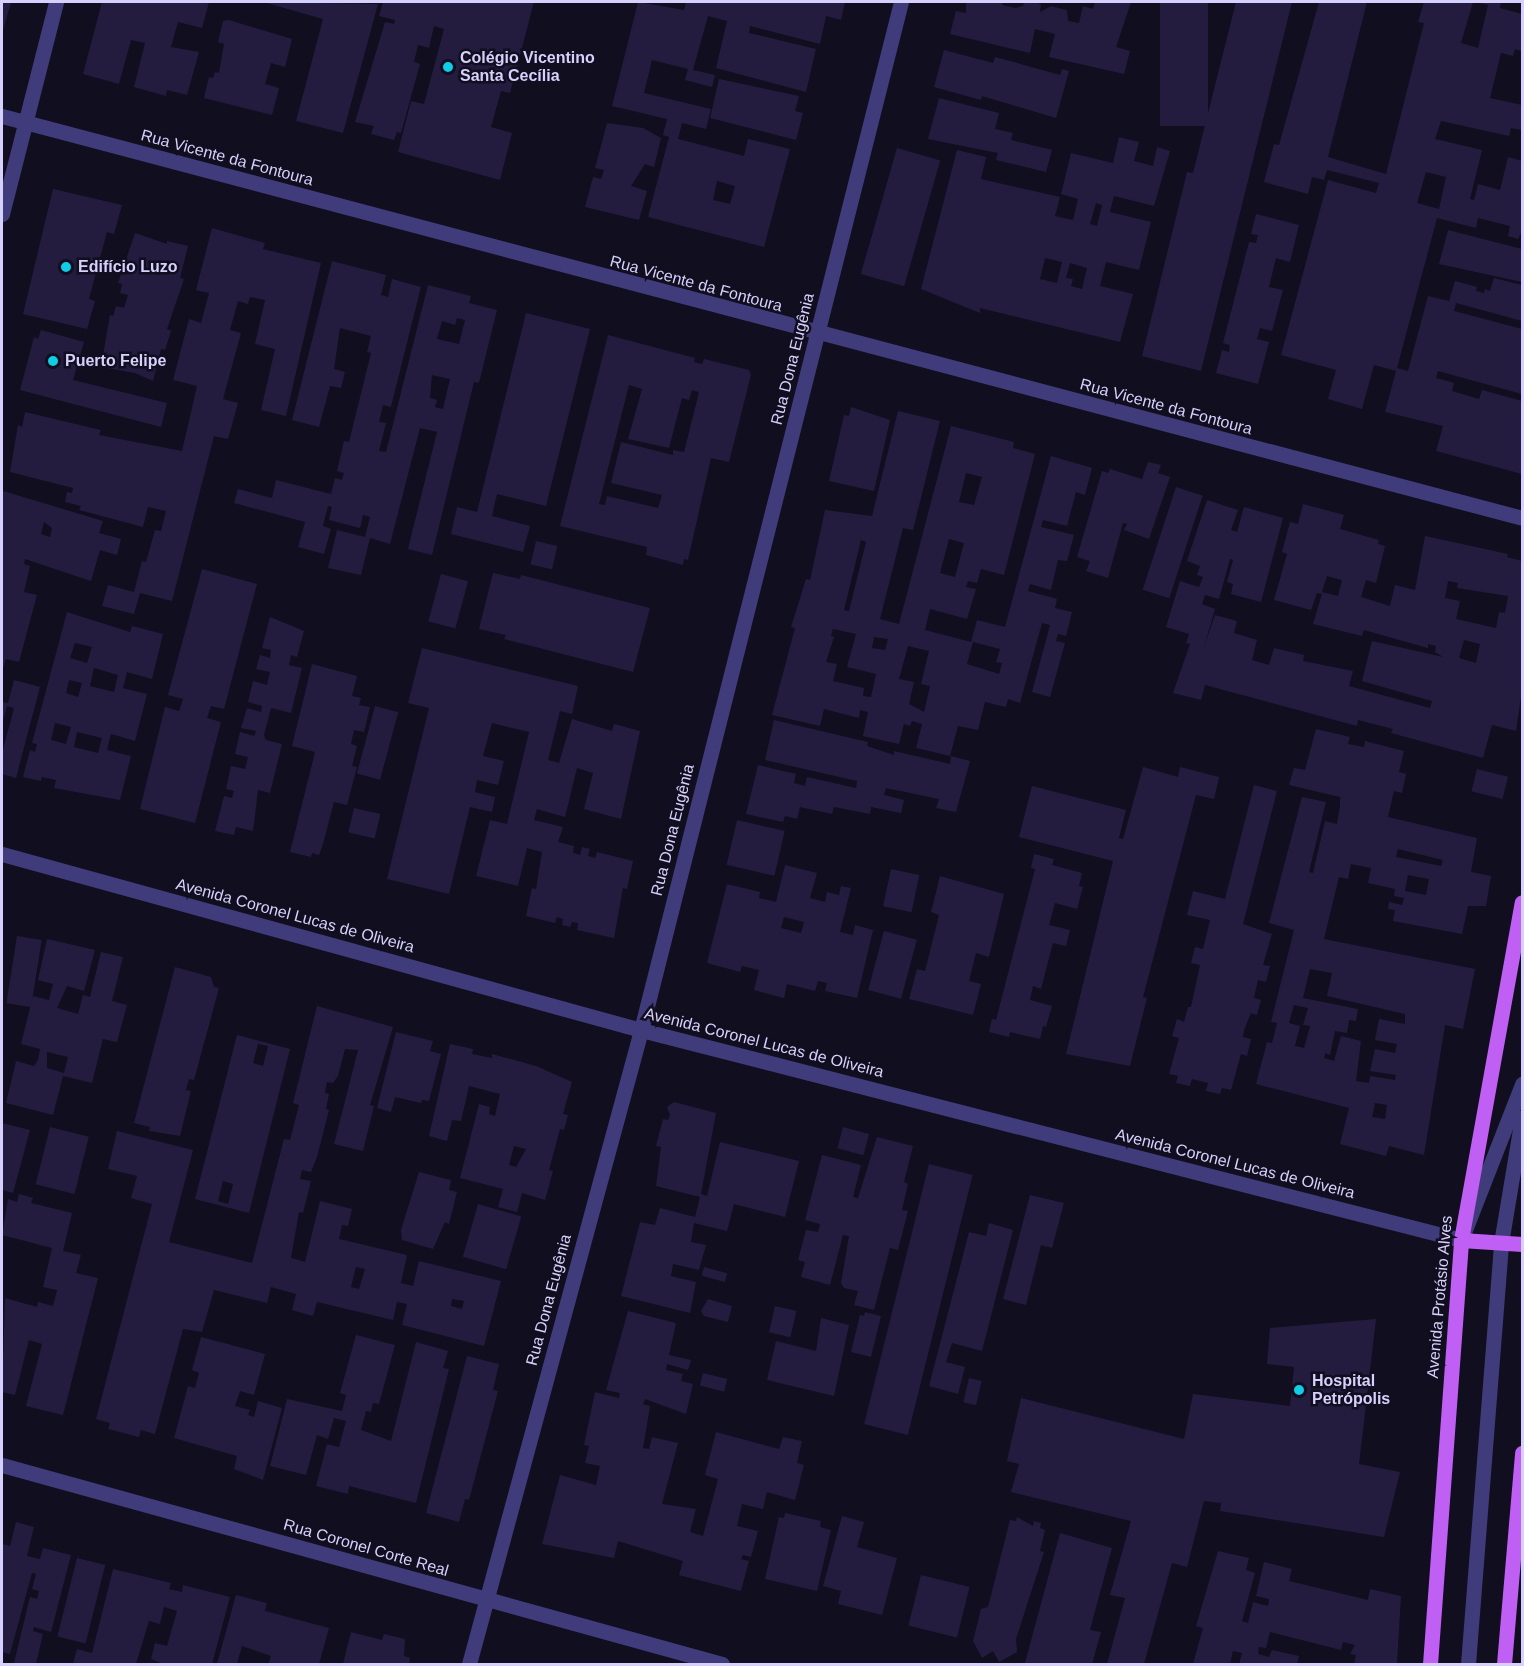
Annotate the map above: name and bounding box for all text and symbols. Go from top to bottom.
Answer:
place label: Colégio Vicentino Santa Cecília [460,48,595,86]
marker: Colégio Vicentino Santa Cecília [441,60,455,74]
street label: Rua Vicente da Fontoura [139,126,315,190]
street label: Rua Vicente da Fontoura [608,252,784,316]
place label: Edifício Luzo [78,257,178,277]
marker: Edifício Luzo [59,260,73,274]
street label: Rua Dona Eugênia [767,291,819,427]
place label: Puerto Felipe [65,351,166,371]
marker: Puerto Felipe [46,354,60,368]
street label: Rua Vicente da Fontoura [1078,375,1254,439]
street label: Rua Dona Eugênia [647,762,699,898]
street label: Avenida Coronel Lucas de Oliveira [174,875,416,957]
street label: Avenida Coronel Lucas de Oliveira [642,1004,886,1082]
street label: Avenida Coronel Lucas de Oliveira [1113,1125,1357,1203]
street label: Avenida Protásio Alves [1423,1214,1457,1380]
street label: Rua Dona Eugênia [522,1232,576,1368]
place label: Hospital Petrópolis [1312,1371,1390,1409]
marker: Hospital Petrópolis [1290,1381,1308,1399]
street label: Rua Coronel Corte Real [281,1515,451,1581]

